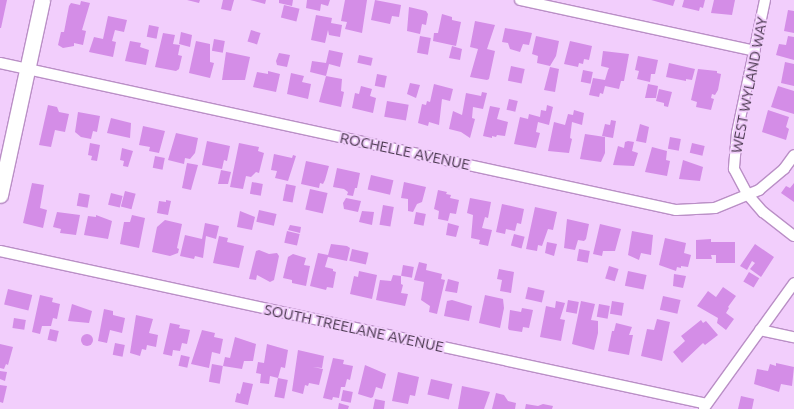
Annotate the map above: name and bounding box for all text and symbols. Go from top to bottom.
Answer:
street label: WEST WYLAND WAY [727,15,771,155]
street label: ROCHELLE AVENUE [338,128,472,174]
street label: SOUTH TREELANE AVENUE [263,300,445,356]

